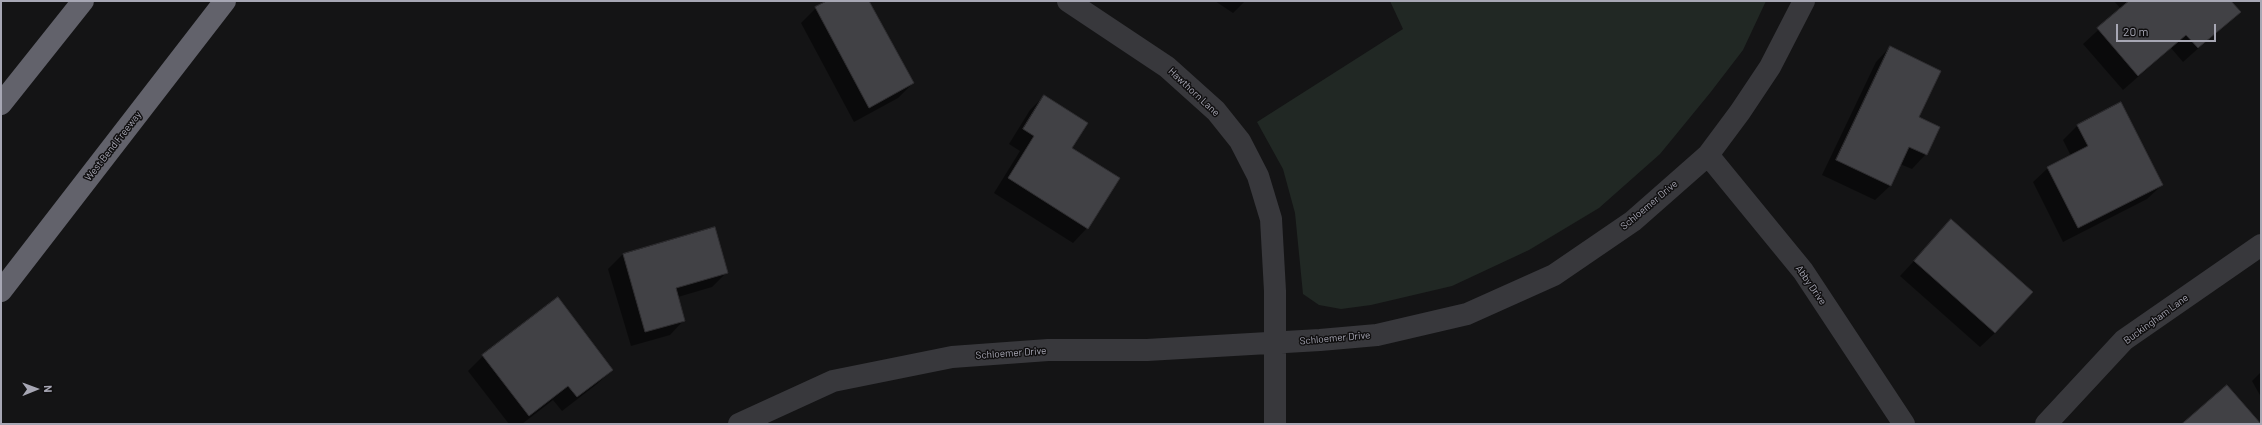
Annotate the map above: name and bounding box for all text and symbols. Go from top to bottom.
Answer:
scale bar [2118,16,2218,42]
text: 20 m [2123,24,2149,38]
street label: Hawthorn Lane [1166,65,1222,119]
street label: West Bend Freeway [82,109,144,183]
street label: Schloemer Drive [1618,178,1680,232]
street label: Abby Drive [1793,263,1829,307]
street label: Buckingham Lane [2121,291,2191,347]
street label: Schloemer Drive [1299,329,1371,347]
street label: Schloemer Drive [975,345,1047,361]
north arrow [16,369,56,409]
text: N [42,385,55,393]

